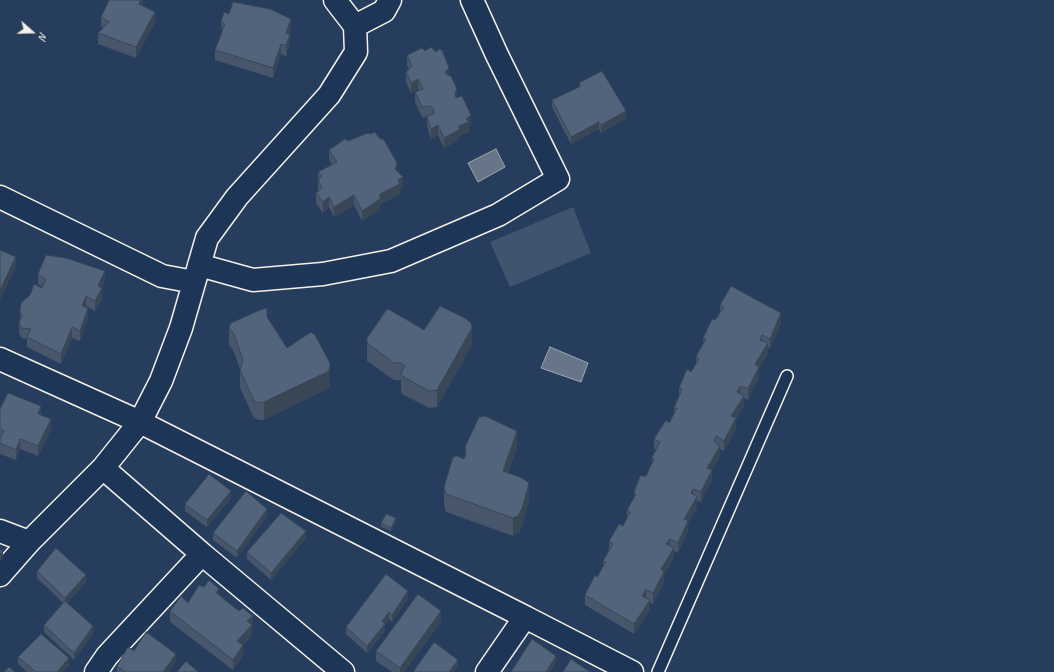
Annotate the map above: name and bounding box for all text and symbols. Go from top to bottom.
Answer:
north arrow [12,12,52,52]
text: N [36,31,51,42]

